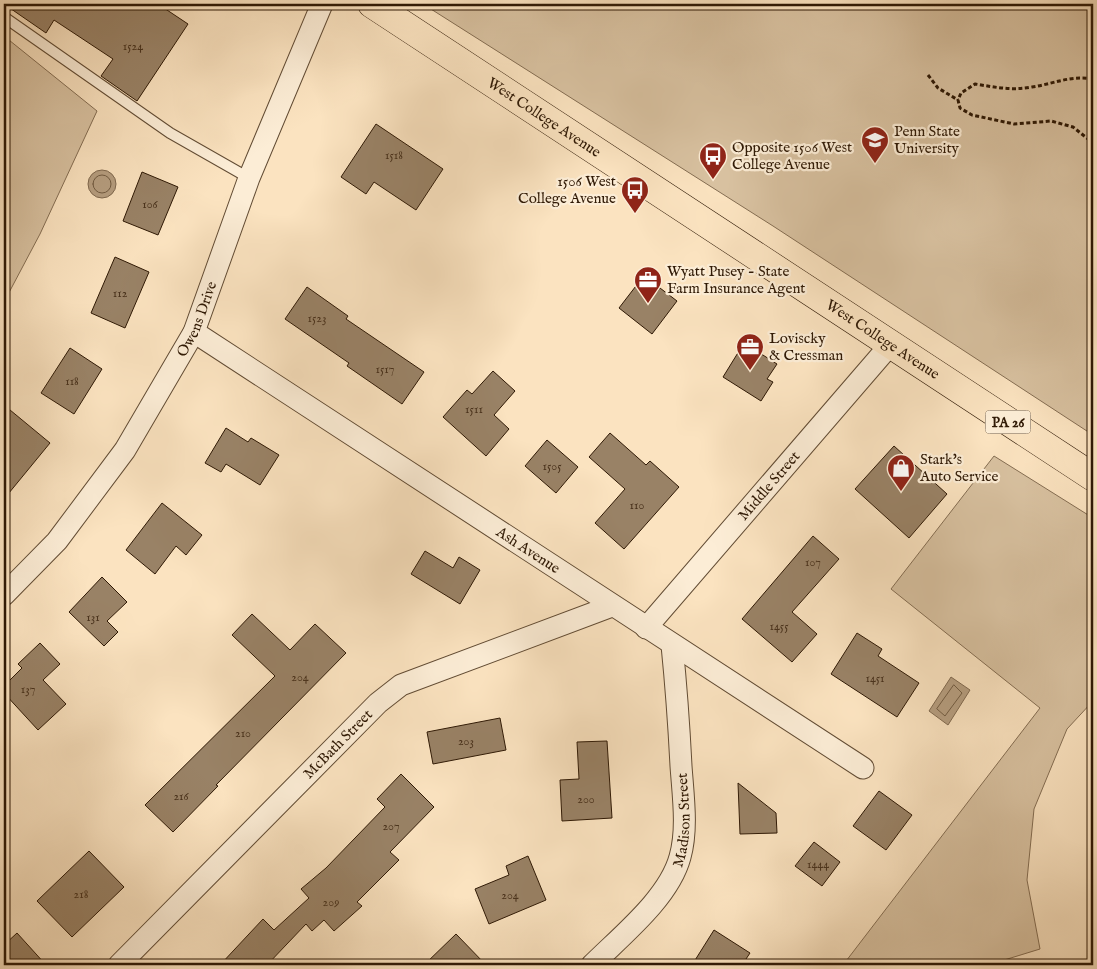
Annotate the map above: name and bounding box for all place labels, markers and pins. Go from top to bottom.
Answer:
place label: Penn State University [894,122,960,158]
school or university icon: Penn State University [860,125,890,164]
place label: Opposite 1506 West College Avenue [732,138,852,174]
bus stop icon: Opposite 1506 West College Avenue [698,141,728,180]
place label: 1506 West College Avenue [518,172,616,208]
bus stop icon: 1506 West College Avenue [620,175,650,214]
place label: Wyatt Pusey - State Farm Insurance Agent [667,262,805,298]
office icon: Wyatt Pusey - State Farm Insurance Agent [633,265,663,304]
place label: Loviscky & Cressman [769,329,843,365]
office icon: Loviscky & Cressman [735,332,765,371]
place label: Stark's Auto Service [919,450,999,486]
shop icon: Stark's Auto Service [886,453,916,492]

